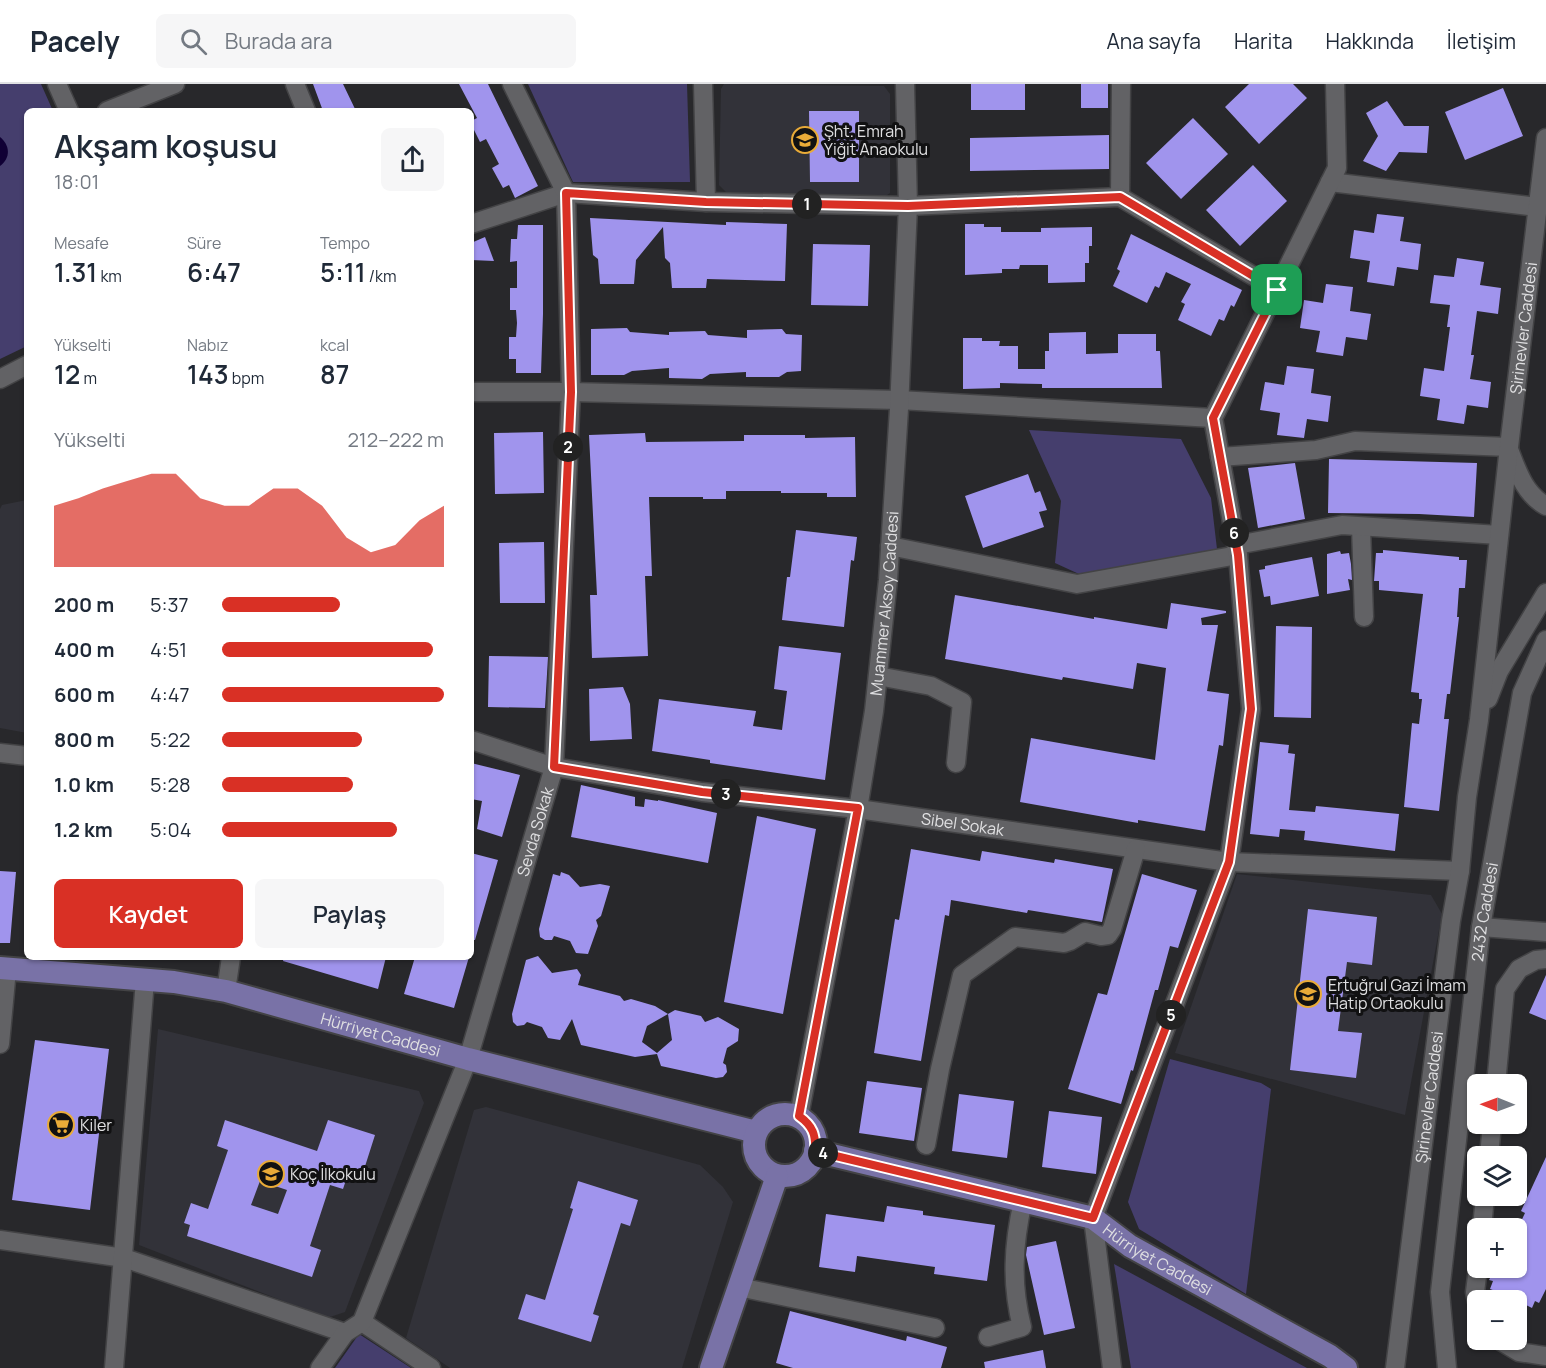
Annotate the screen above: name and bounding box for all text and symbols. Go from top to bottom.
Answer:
search box [156,14,576,68]
text: Pacely [30,22,120,60]
icon: search [177,25,210,58]
text: Burada ara [225,26,333,56]
text: Ana sayfa [1107,27,1201,55]
text: Harita [1234,27,1293,55]
text: Hakkında [1326,27,1414,55]
text: İletişim [1447,27,1516,55]
place label: Şht. Emrah Yiğit Anaokulu [824,120,928,160]
text: Akşam koşusu [54,123,278,168]
school or university icon: Şht. Emrah Yiğit Anaokulu [790,125,820,155]
button: share [381,128,444,191]
text: 18:01 [54,168,99,195]
pin: 1 [792,189,822,219]
text: 1 [803,193,811,215]
text: Mesafe [54,232,109,254]
text: Süre [187,232,221,254]
text: Tempo [320,232,370,254]
text: 1.31 [54,254,97,290]
text: 6:47 [187,254,241,290]
text: 5:11 [320,254,366,290]
street label: Şirinevler Caddesi [1504,261,1542,395]
pin [1251,264,1302,315]
text: km [97,265,122,287]
text: /km [366,265,397,287]
icon: arrive [1260,273,1293,306]
text: Yükselti [54,334,111,356]
text: Nabız [187,334,229,356]
text: kcal [320,334,349,356]
text: 12 [54,356,80,392]
text: 143 [187,356,229,392]
text: 87 [320,356,349,392]
text: m [80,367,97,389]
text: bpm [229,367,264,389]
text: Yükselti [54,426,125,453]
text: 212–222 m [347,426,444,453]
pin: 2 [553,432,583,462]
text: 2 [563,436,573,458]
street label: Muammer Aksoy Caddesi [865,510,903,697]
pin: 6 [1219,518,1249,548]
text: 6 [1229,522,1239,544]
text: 200 m [54,591,114,618]
text: 5:37 [150,591,189,618]
text: 400 m [54,636,114,663]
text: 4:51 [150,636,187,663]
text: 600 m [54,681,115,708]
text: 4:47 [150,681,190,708]
text: 800 m [54,726,115,753]
text: 5:22 [150,726,190,753]
text: 1.0 km [54,771,114,798]
text: 5:28 [150,771,191,798]
pin: 3 [711,779,741,809]
street label: Sevda Sokak [511,783,559,879]
text: 3 [721,783,731,805]
street label: Sibel Sokak [920,807,1007,841]
text: 1.2 km [54,816,113,843]
text: 5:04 [150,816,192,843]
street label: 2432 Caddesi [1466,861,1503,963]
button: Kaydet [54,879,243,948]
button: Paylaş [255,879,444,948]
place label: Ertuğrul Gazi İmam Hatip Ortaokulu [1328,974,1466,1014]
school or university icon: Ertuğrul Gazi İmam Hatip Ortaokulu [1293,979,1323,1009]
pin: 5 [1156,1000,1186,1030]
text: 5 [1166,1004,1176,1026]
street label: Hürriyet Caddesi [318,1007,443,1062]
street label: Şirinevler Caddesi [1410,1030,1448,1164]
north arrow [1467,1074,1527,1134]
map controls [1467,1074,1527,1350]
supermarket icon: Kiler [46,1110,76,1140]
place label: Kiler [80,1114,112,1136]
pin: 4 [808,1138,838,1168]
text: 4 [818,1142,828,1164]
button: layers [1467,1146,1527,1206]
school or university icon: Koç İlkokulu [256,1159,286,1189]
place label: Koç İlkokulu [290,1163,376,1185]
street label: Hürriyet Caddesi [1098,1218,1216,1300]
button: + [1467,1218,1527,1278]
button: − [1467,1290,1527,1350]

